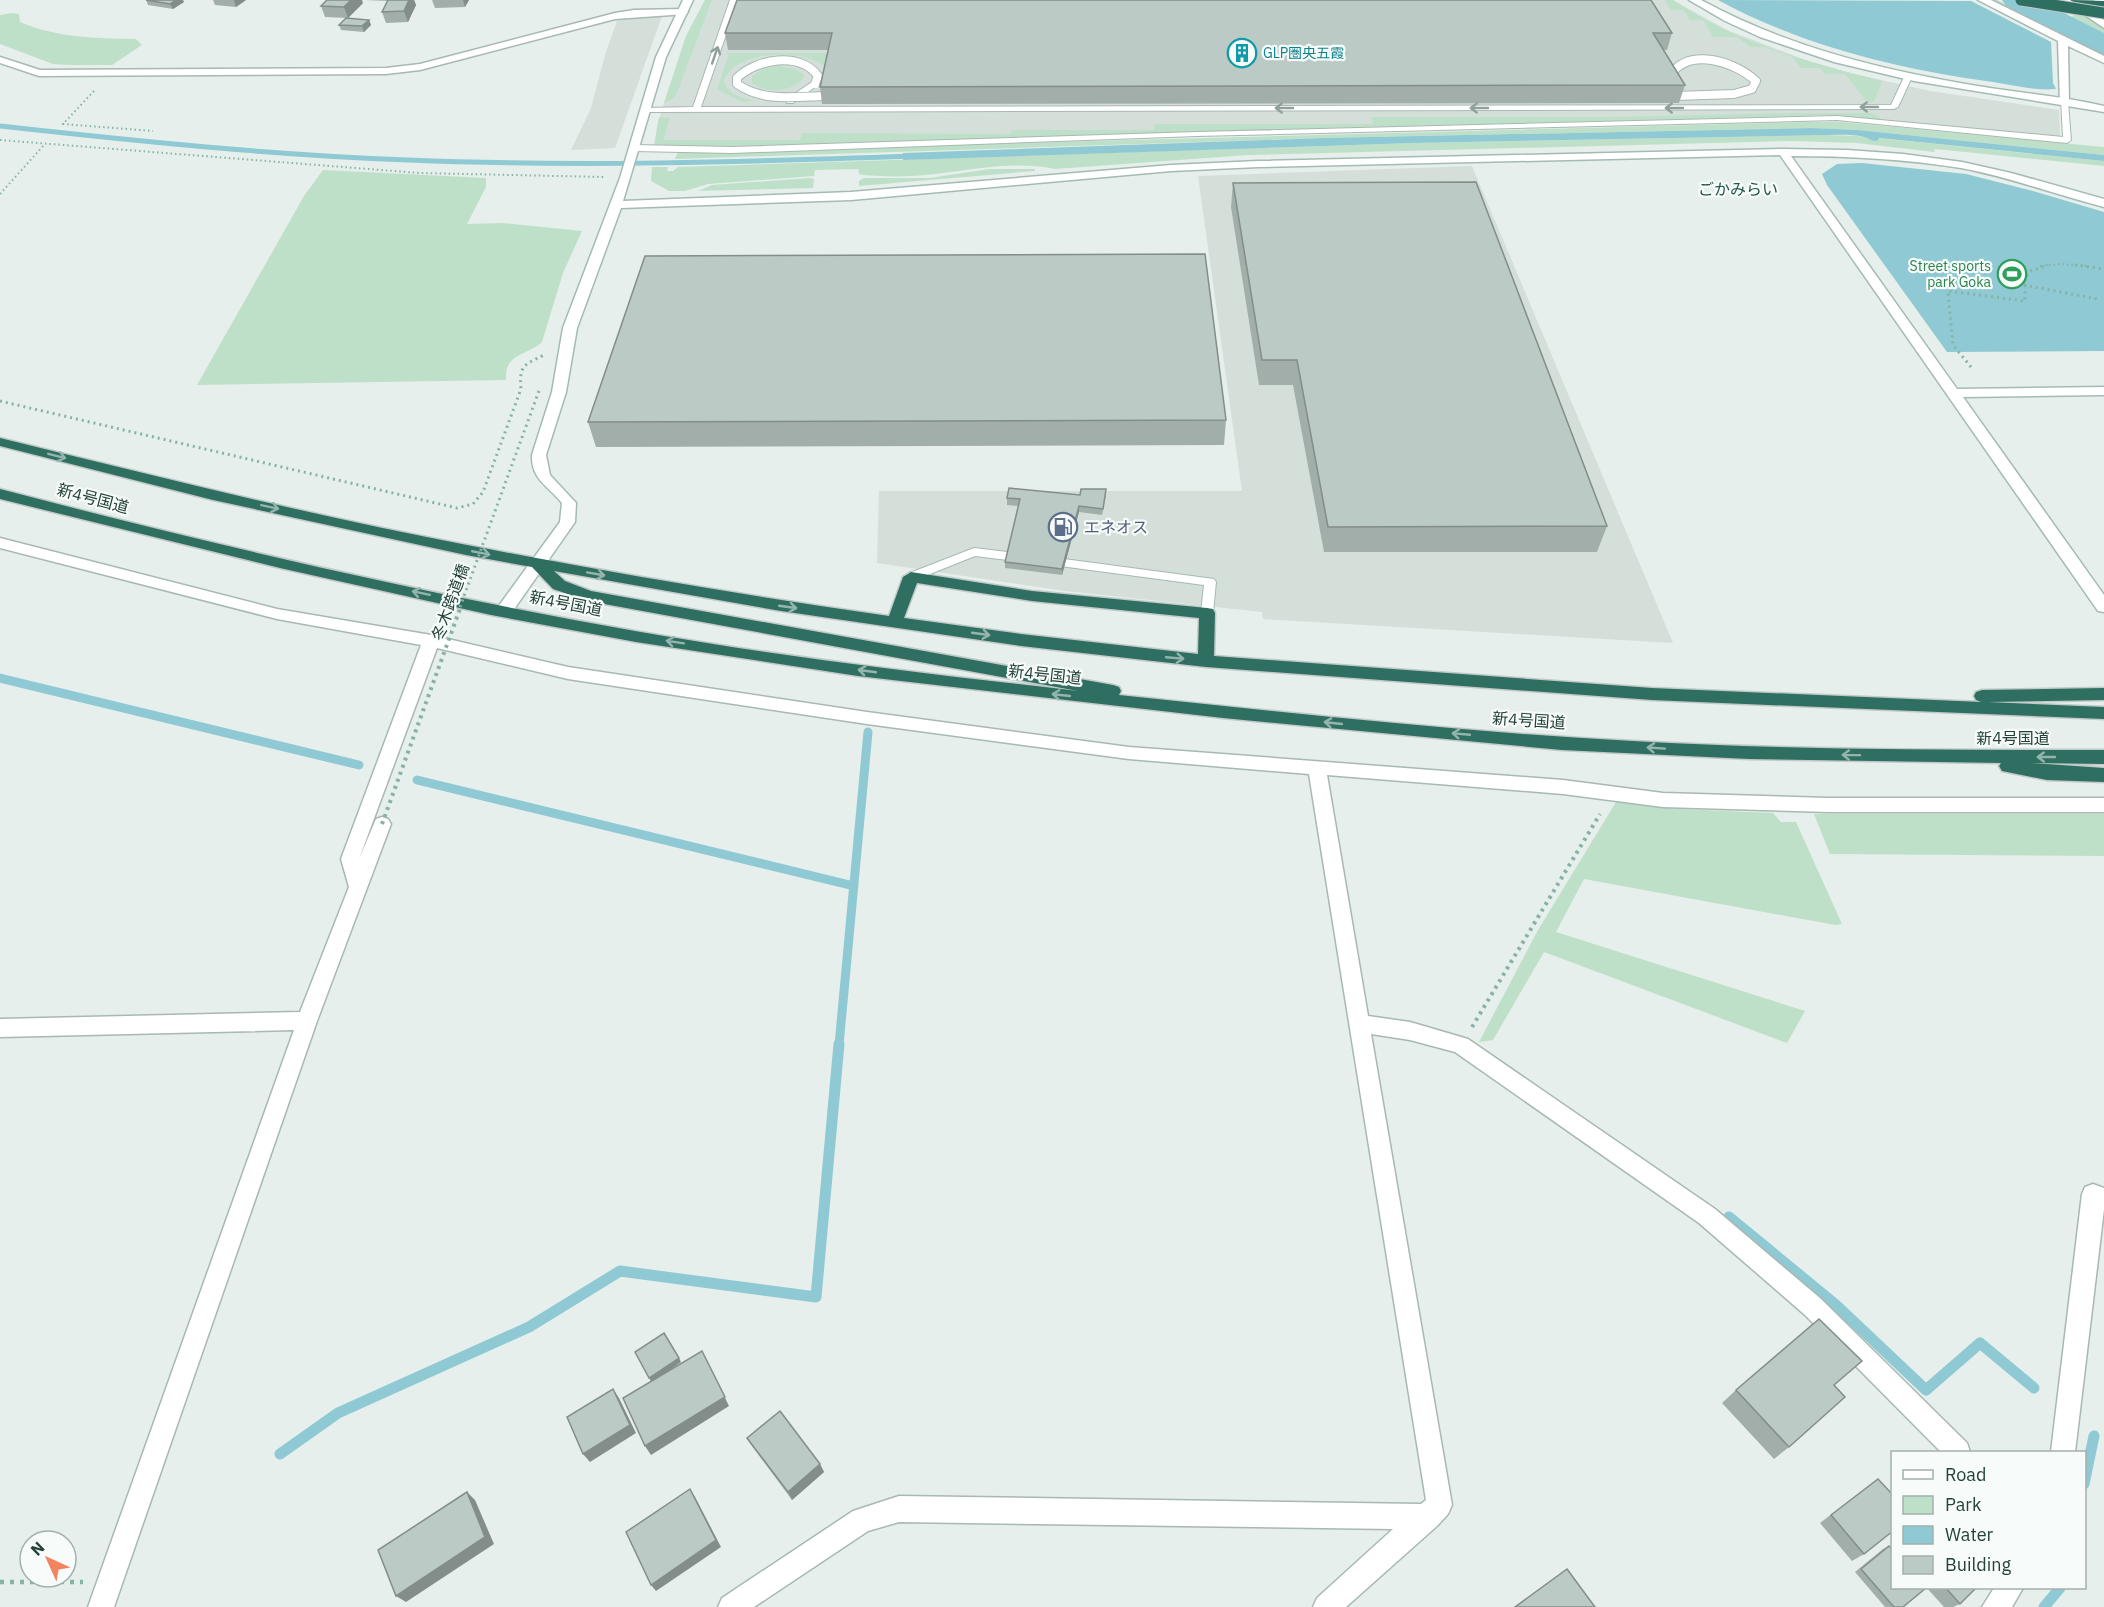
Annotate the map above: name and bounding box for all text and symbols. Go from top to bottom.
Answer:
building icon: GLP圏央五霞 [1226,37,1258,69]
place label: GLP圏央五霞 [1263,44,1344,62]
one-way arrow [711,46,722,65]
one-way arrow [1860,101,1880,113]
one-way arrow [1275,102,1295,114]
one-way arrow [1470,102,1490,114]
one-way arrow [1665,102,1685,114]
district label: ごかみらい [1698,179,1778,199]
place label: Street sports park Goka [1910,257,1992,291]
sports icon: Street sports park Goka [1996,258,2028,290]
one-way arrow [47,451,66,463]
street label: 新4号国道 [55,479,131,517]
one-way arrow [261,502,280,514]
fuel station icon: エネオス [1047,511,1079,543]
place label: エネオス [1084,517,1148,537]
one-way arrow [471,548,491,559]
street label: 冬木跨道橋 [427,561,473,643]
one-way arrow [586,569,605,580]
street label: 新4号国道 [528,586,604,620]
one-way arrow [412,587,432,598]
one-way arrow [778,602,797,613]
one-way arrow [971,629,991,640]
one-way arrow [665,636,685,647]
one-way arrow [1164,653,1184,664]
street label: 新4号国道 [1007,660,1083,688]
one-way arrow [858,666,878,677]
one-way arrow [1051,689,1071,700]
street label: 新4号国道 [1492,707,1566,733]
one-way arrow [1323,717,1343,728]
street label: 新4号国道 [1976,728,2050,748]
one-way arrow [1452,729,1472,740]
one-way arrow [1646,743,1666,754]
one-way arrow [1841,750,1861,761]
one-way arrow [2036,751,2056,763]
legend [1891,1451,2086,1589]
text: Road [1945,1463,1986,1486]
text: Park [1945,1493,1982,1516]
text: Water [1945,1523,1994,1546]
north arrow [18,1529,78,1589]
text: N [26,1537,49,1560]
text: Building [1945,1553,2012,1576]

